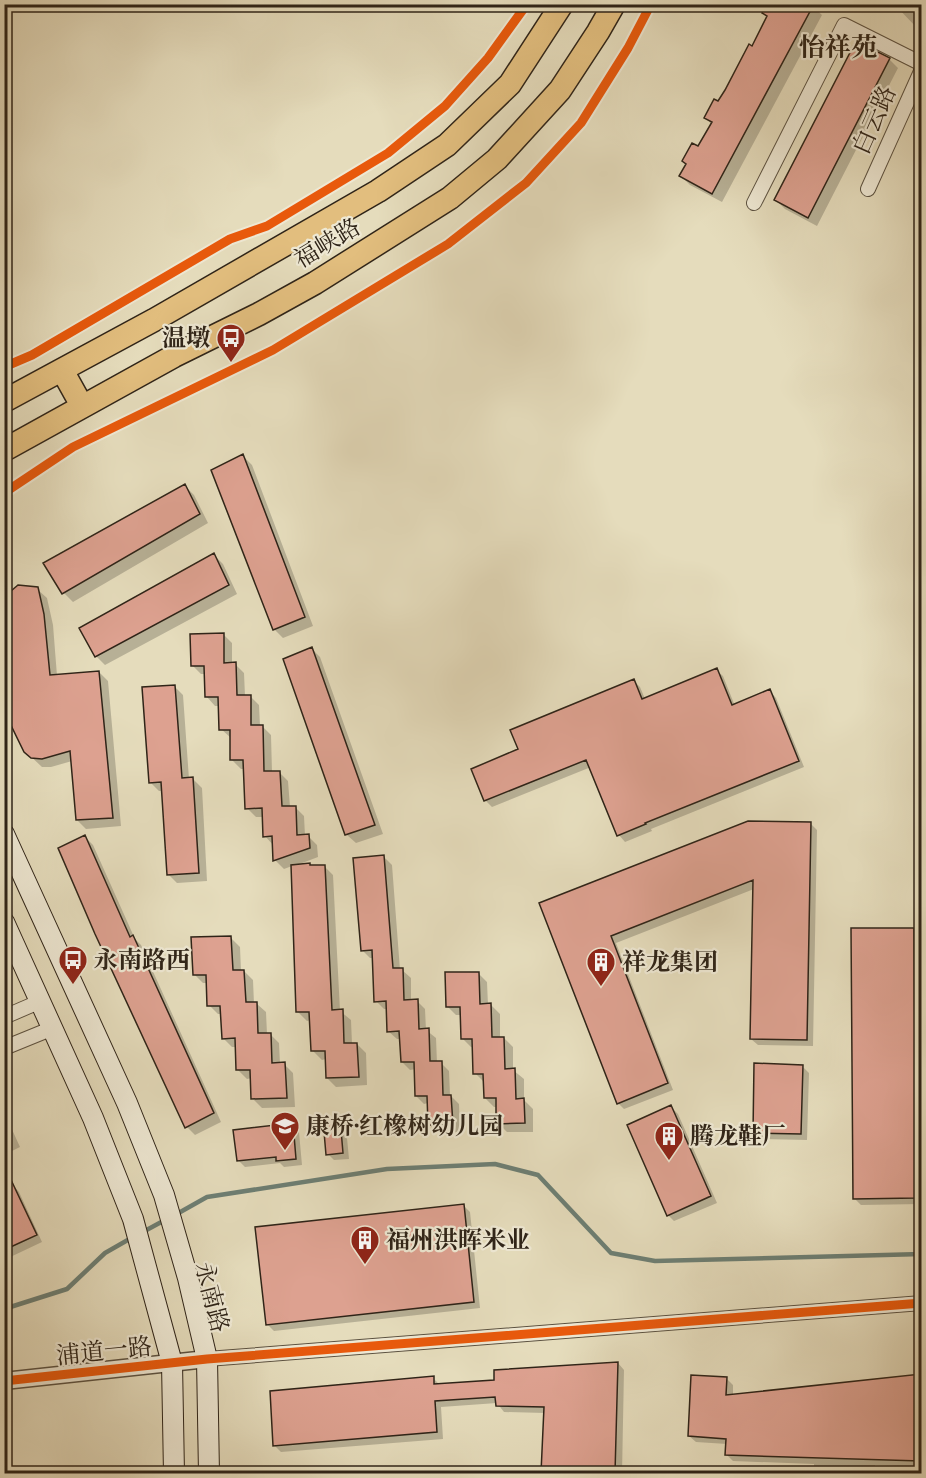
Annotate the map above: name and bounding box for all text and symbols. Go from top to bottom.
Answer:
district label: 怡祥苑 [799,32,877,65]
street label: 白云路 [847,81,904,160]
street label: 福峡路 [289,212,367,276]
bus stop icon: 温墩 [215,322,247,364]
place label: 温墩 [162,324,210,355]
bus stop icon: 永南路西 [57,944,89,986]
place label: 永南路西 [94,946,190,977]
building icon: 祥龙集团 [585,946,617,988]
place label: 祥龙集团 [622,948,718,979]
school or university icon: 康桥·红橡树幼儿园 [269,1110,301,1152]
place label: 康桥·红橡树幼儿园 [306,1112,503,1143]
building icon: 腾龙鞋厂 [653,1120,685,1162]
place label: 腾龙鞋厂 [690,1122,786,1153]
building icon: 福州洪晖米业 [349,1224,381,1266]
place label: 福州洪晖米业 [386,1226,530,1257]
street label: 永南路 [187,1259,234,1336]
street label: 浦道一路 [55,1332,154,1373]

